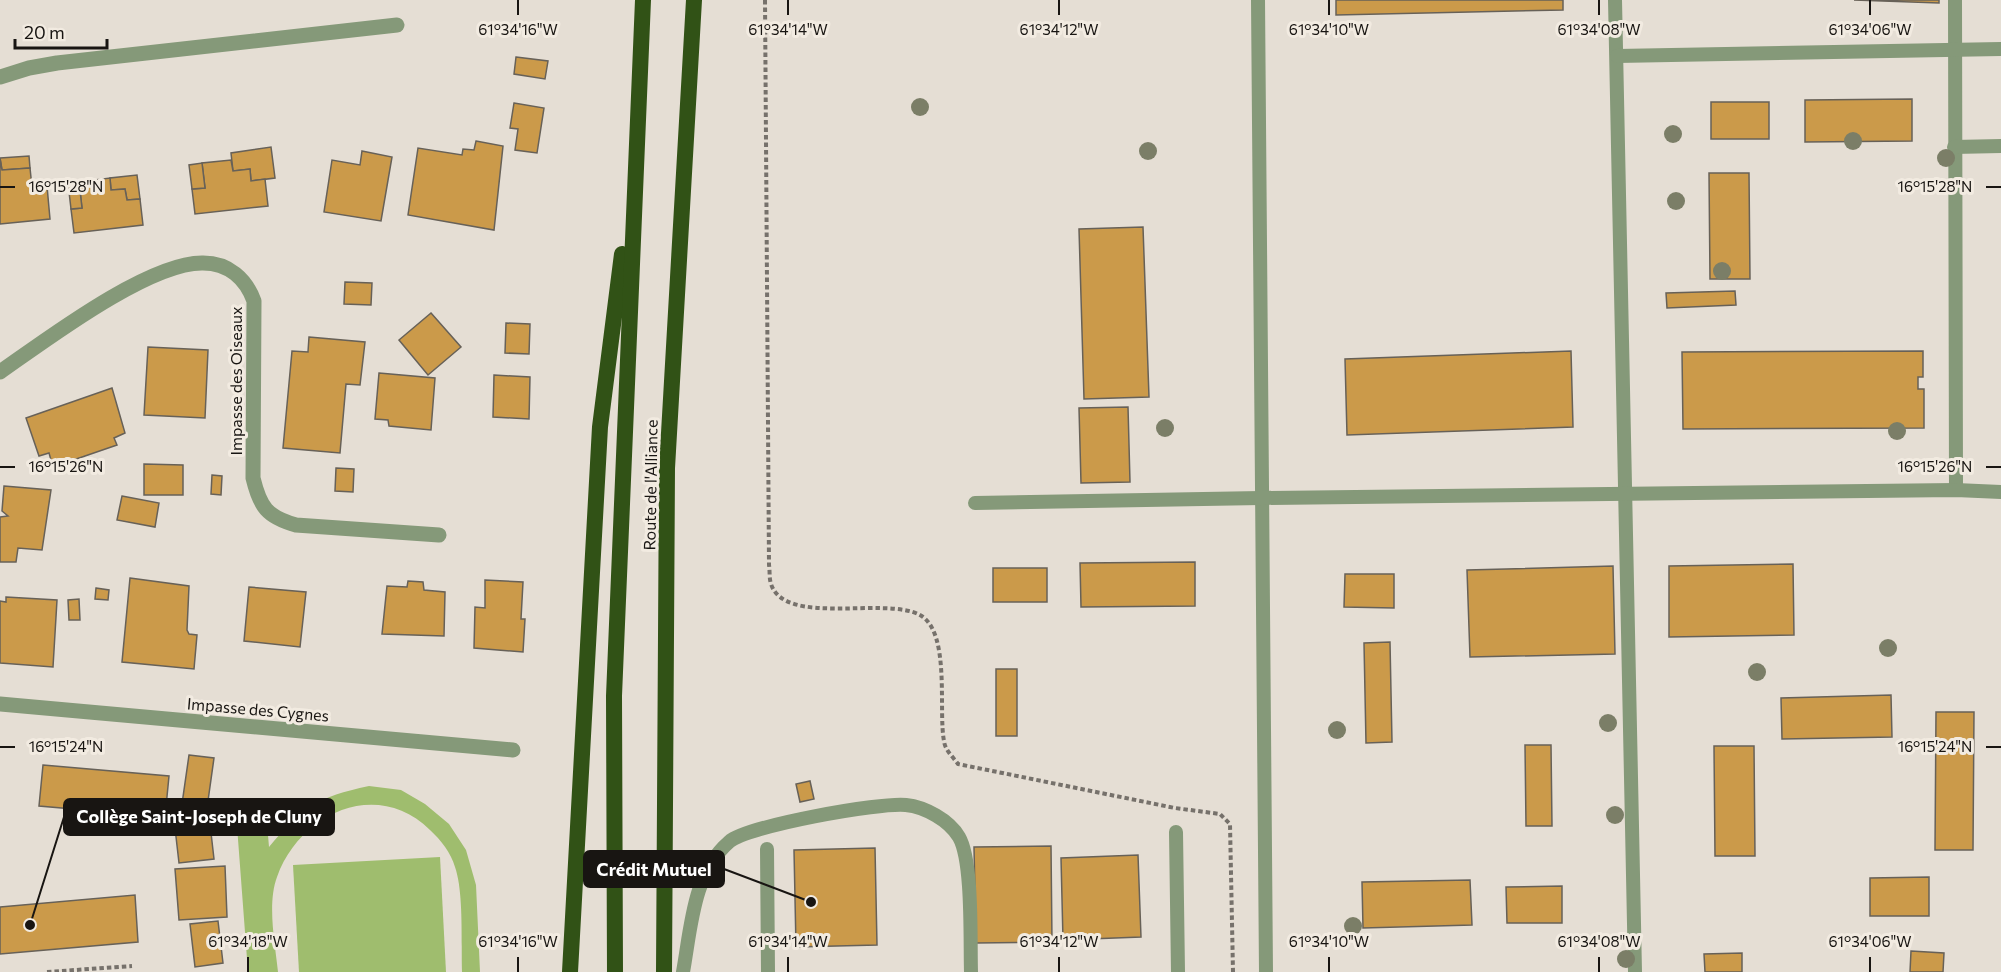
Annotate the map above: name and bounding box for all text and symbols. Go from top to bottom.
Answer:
scale bar [15,12,106,50]
text: 61°34'16"W [478,20,558,38]
text: 61°34'14"W [748,20,828,38]
text: 61°34'12"W [1020,20,1098,38]
text: 61°34'10"W [1289,20,1369,38]
text: 61°34'08"W [1557,20,1641,38]
text: 61°34'06"W [1828,20,1912,38]
text: 20 m [24,21,65,43]
text: 16°15'28"N [29,177,103,195]
text: 16°15'28"N [1898,177,1972,195]
street label: Impasse des Oiseaux [226,306,245,456]
street label: Route de l'Alliance [639,419,661,551]
text: 16°15'26"N [29,457,103,475]
text: 16°15'26"N [1898,457,1972,475]
street label: Impasse des Cygnes [186,693,330,725]
text: 16°15'24"N [29,737,103,755]
text: 16°15'24"N [1898,737,1972,755]
callout: Collège Saint-Joseph de Cluny [64,799,334,835]
text: Collège Saint-Joseph de Cluny [76,805,322,827]
callout: Crédit Mutuel [584,851,724,887]
text: Crédit Mutuel [596,858,712,880]
text: 61°34'18"W [208,932,288,950]
text: 61°34'16"W [478,932,558,950]
text: 61°34'14"W [748,932,828,950]
text: 61°34'12"W [1020,932,1098,950]
text: 61°34'10"W [1289,932,1369,950]
text: 61°34'08"W [1557,932,1641,950]
text: 61°34'06"W [1828,932,1912,950]

